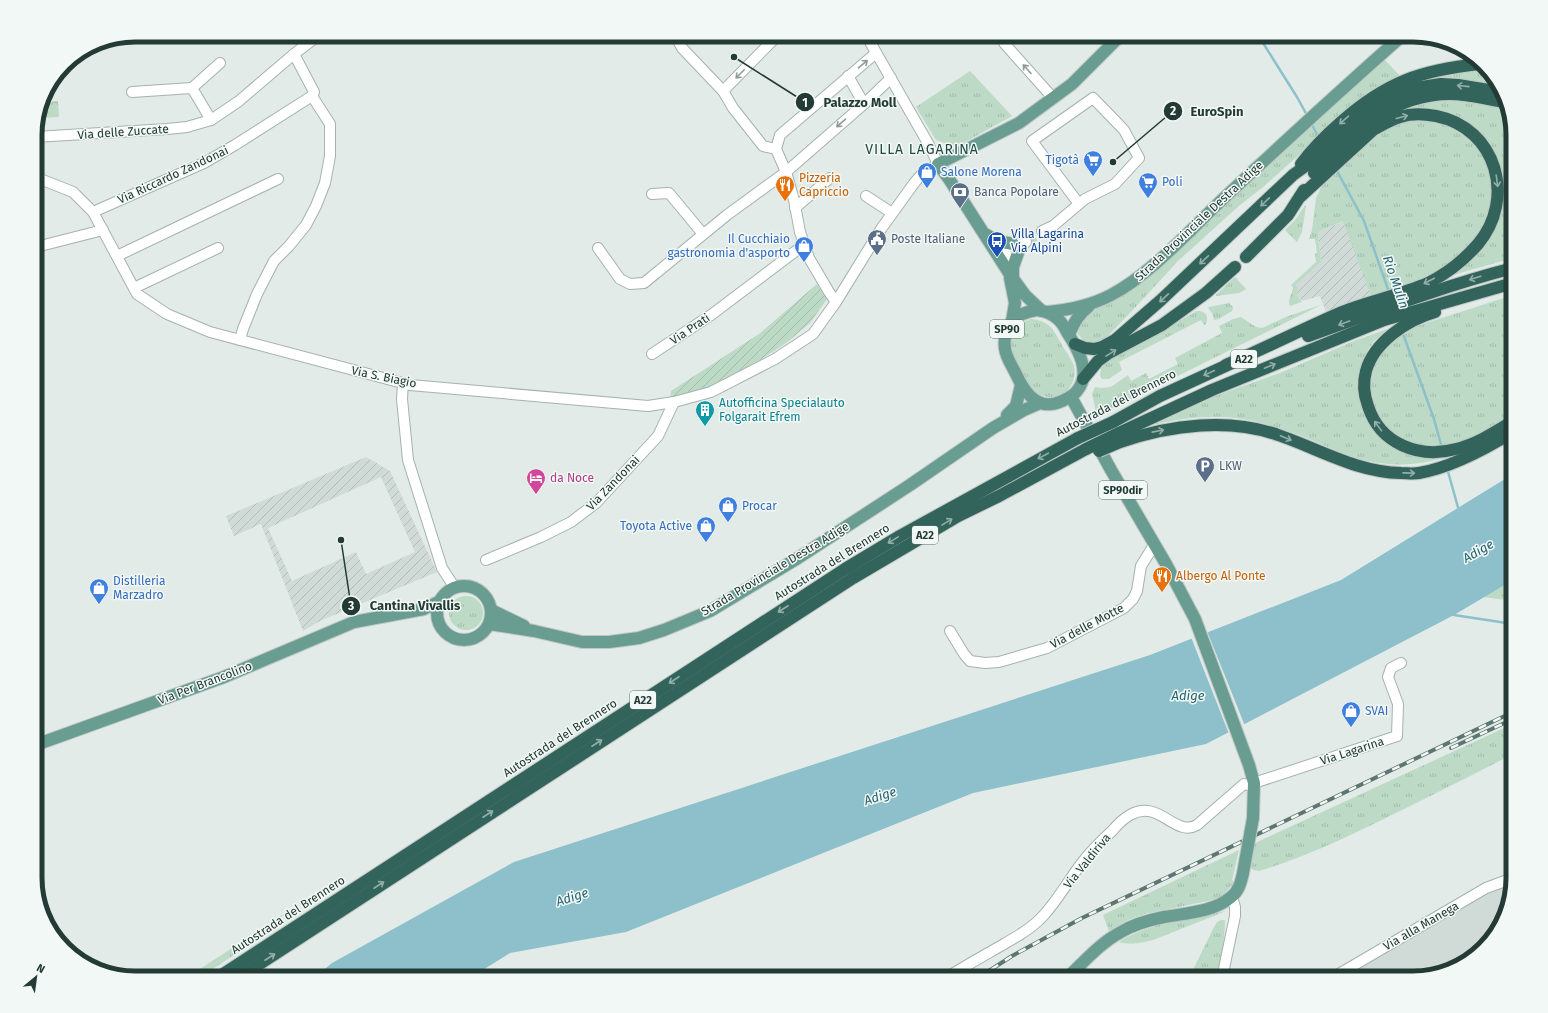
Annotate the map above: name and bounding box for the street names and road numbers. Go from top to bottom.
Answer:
street label: Via delle Zuccate [77,122,169,142]
street label: Via Riccardo Zandonai [115,143,231,207]
street label: Strada Provinciale Destra Adige [1132,158,1266,284]
street label: Via Prati [667,311,713,347]
road number: SP90 [990,320,1024,338]
road number: A22 [1231,350,1257,368]
street label: Via S. Biagio [350,363,418,391]
street label: Autostrada del Brennero [1054,367,1178,439]
street label: Via Zandonai [583,453,643,513]
road number: SP90dir [1099,481,1147,499]
street label: Strada Provinciale Destra Adige [699,519,851,619]
street label: Autostrada del Brennero [772,521,892,603]
road number: A22 [912,526,938,544]
street label: Via delle Motte [1048,601,1126,651]
street label: Via Per Brancolino [156,659,254,707]
road number: A22 [630,691,656,709]
street label: Autostrada del Brennero [500,696,620,780]
street label: Via Lagarina [1318,734,1386,768]
street label: Via Valdiriva [1061,831,1113,891]
street label: Autostrada del Brennero [228,873,348,957]
street label: Via alla Manega [1381,899,1461,953]

